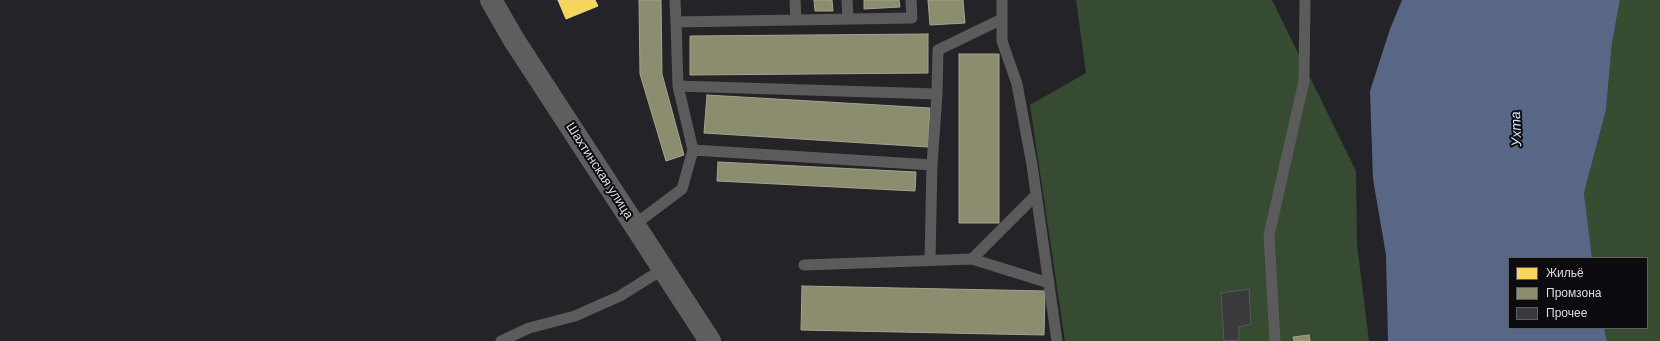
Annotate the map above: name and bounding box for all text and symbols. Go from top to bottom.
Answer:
water label: Ухта [1508,111,1526,147]
street label: Шахтинская улица [562,120,636,222]
legend [1508,257,1648,329]
text: Жильё [1546,265,1584,281]
text: Промзона [1546,285,1601,301]
text: Прочее [1546,305,1587,321]

